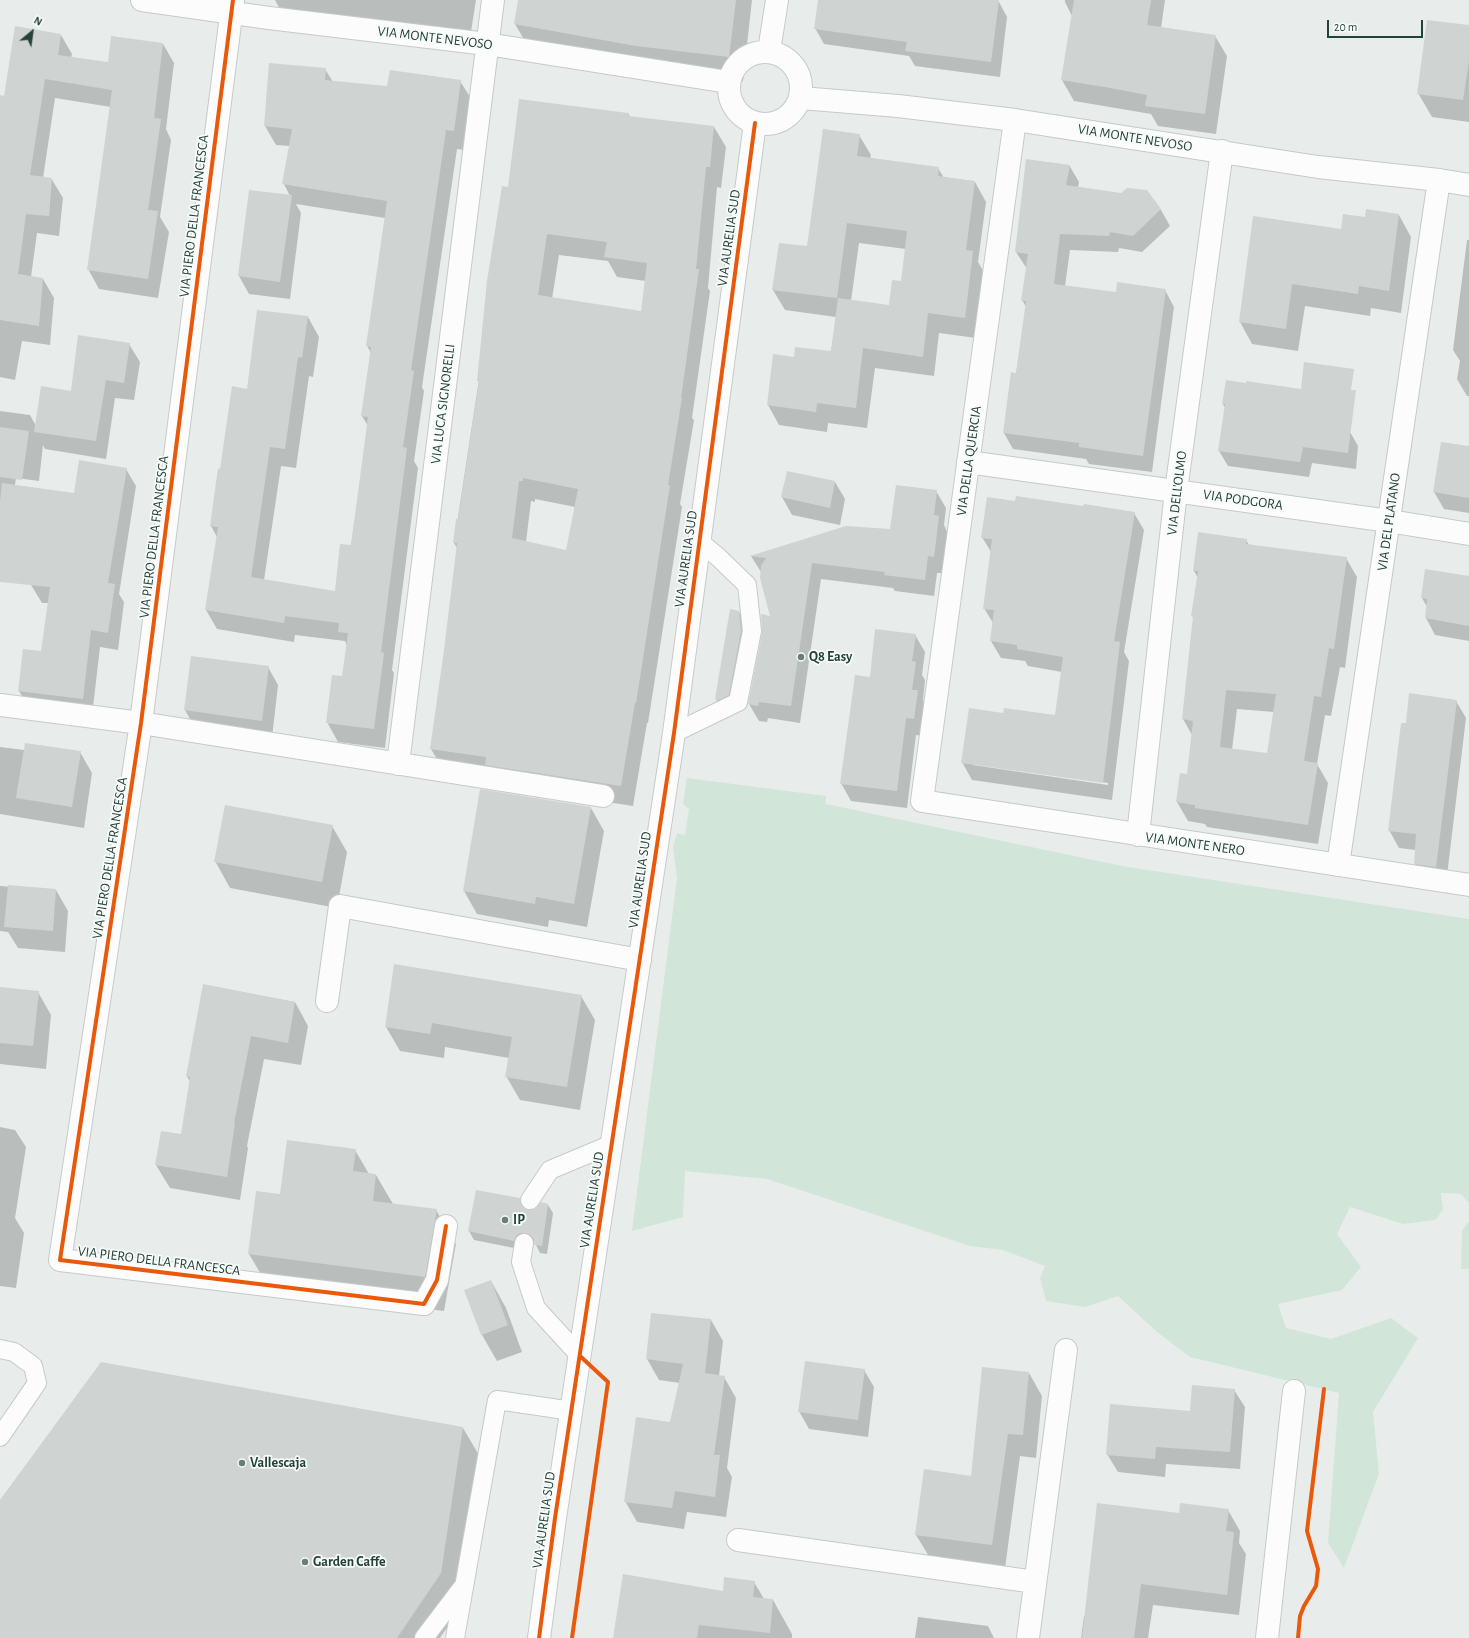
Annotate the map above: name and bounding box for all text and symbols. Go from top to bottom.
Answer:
north arrow [12,12,52,52]
scale bar [1329,12,1425,38]
text: N [32,14,44,28]
text: 20 m [1334,21,1357,33]
street label: VIA MONTE NEVOSO [377,23,493,53]
street label: VIA MONTE NEVOSO [1077,121,1193,155]
street label: VIA PIERO DELLA FRANCESCA [176,134,212,298]
street label: VIA AURELIA SUD [714,189,744,287]
street label: VIA LUCA SIGNORELLI [427,343,459,465]
street label: VIA DELLA QUERCIA [953,405,985,517]
street label: VIA DELL'OLMO [1163,450,1191,536]
street label: VIA PIERO DELLA FRANCESCA [136,455,172,619]
street label: VIA DEL PLATANO [1374,472,1404,572]
street label: VIA PODGORA [1202,486,1284,514]
street label: VIA AURELIA SUD [671,510,701,608]
place label: Q8 Easy [809,649,852,665]
marker: Q8 Easy [796,652,806,662]
street label: VIA PIERO DELLA FRANCESCA [89,776,131,940]
street label: VIA MONTE NERO [1144,829,1246,859]
street label: VIA AURELIA SUD [625,831,655,929]
street label: VIA AURELIA SUD [576,1150,608,1250]
place label: IP [513,1212,525,1228]
marker: IP [500,1215,510,1225]
street label: VIA PIERO DELLA FRANCESCA [77,1243,241,1279]
place label: Vallescaja [250,1455,306,1471]
marker: Vallescaja [237,1458,247,1468]
street label: VIA AURELIA SUD [529,1471,559,1569]
place label: Garden Caffe [313,1554,386,1570]
marker: Garden Caffe [300,1557,310,1567]

